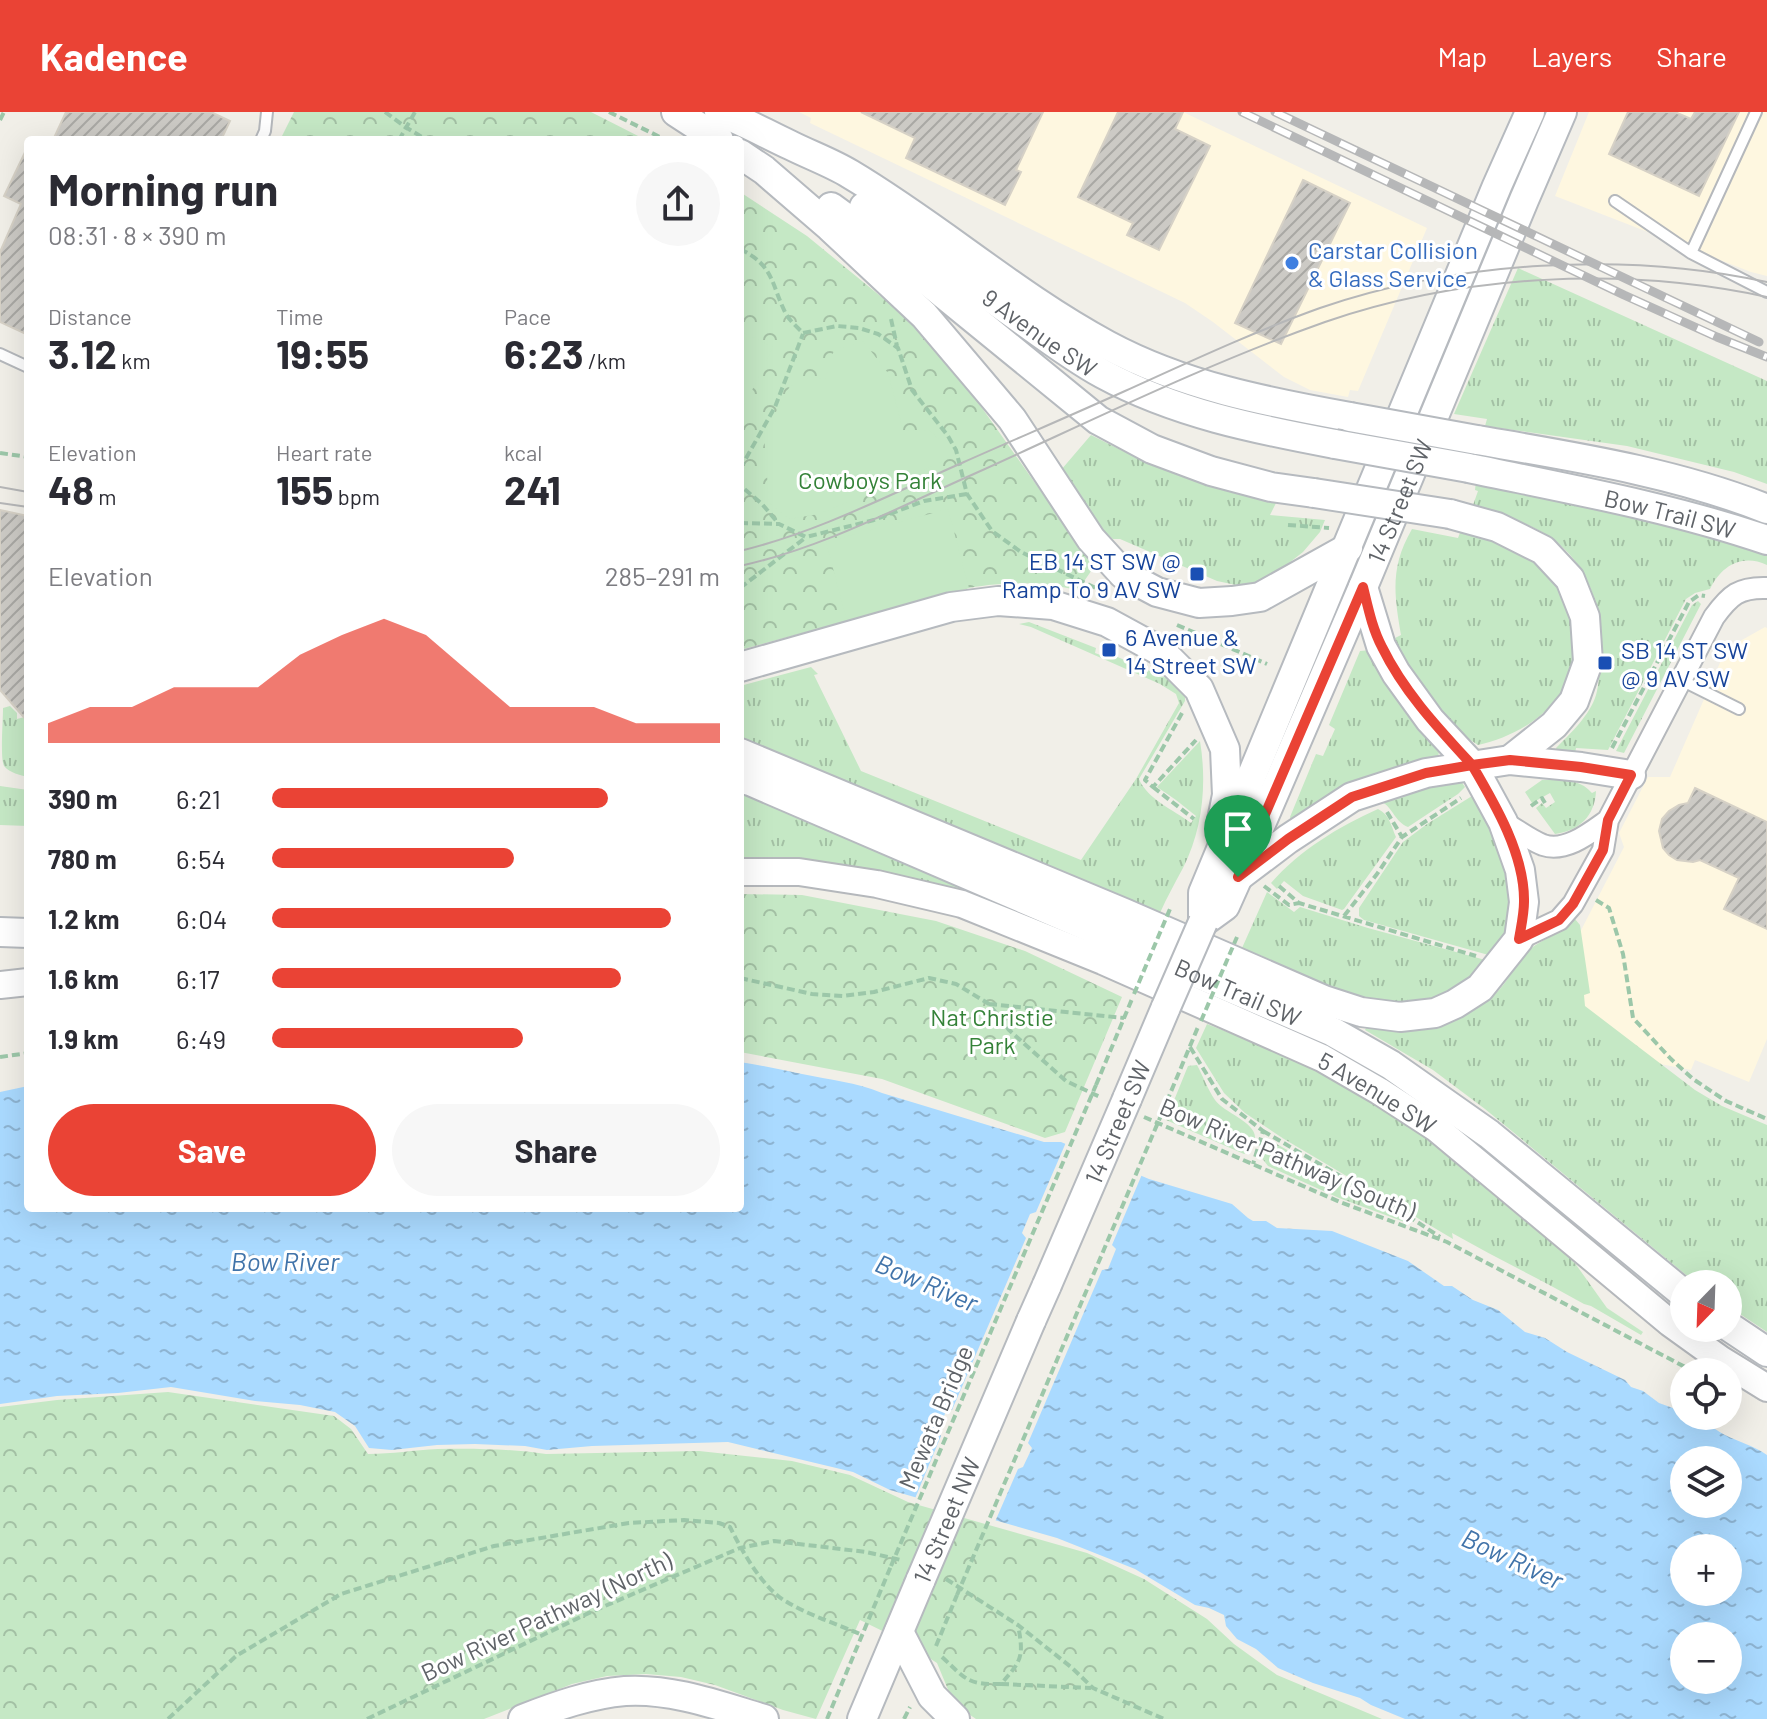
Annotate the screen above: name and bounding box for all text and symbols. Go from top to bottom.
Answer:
text: Kadence [40,33,188,79]
text: Map [1437,39,1487,73]
text: Layers [1531,39,1612,73]
text: Share [1656,39,1727,73]
text: Morning run [48,162,278,215]
button: share [636,162,720,246]
text: 08:31 · 8 × 390 m [48,219,226,250]
place label: Carstar Collision & Glass Service [1308,235,1478,292]
marker: Carstar Collision & Glass Service [1283,254,1301,272]
street label: 9 Avenue SW [977,282,1103,382]
text: Distance [48,303,132,329]
text: Time [276,303,324,329]
text: Pace [504,303,551,329]
text: 3.12 [48,329,117,377]
text: 19:55 [276,329,369,377]
text: 6:23 [504,329,583,377]
text: km [117,347,151,373]
text: /km [583,347,626,373]
street label: 14 Street SW [1360,435,1437,567]
text: Elevation [48,439,137,465]
text: Heart rate [276,439,373,465]
text: kcal [504,439,542,465]
text: 48 [48,465,94,513]
text: 155 [276,465,333,513]
text: 241 [504,465,561,513]
park label: Cowboys Park [798,465,942,494]
street label: Bow Trail SW [1602,482,1739,544]
text: m [94,483,116,509]
text: bpm [333,483,380,509]
place label: EB 14 ST SW @ Ramp To 9 AV SW [1002,546,1181,603]
text: Elevation [48,560,153,591]
text: 285–291 m [605,560,720,591]
marker: EB 14 ST SW @ Ramp To 9 AV SW [1188,565,1206,583]
place label: 6 Avenue & 14 Street SW [1125,622,1257,679]
place label: SB 14 ST SW @ 9 AV SW [1621,635,1748,692]
marker: 6 Avenue & 14 Street SW [1100,641,1118,659]
marker: SB 14 ST SW @ 9 AV SW [1596,654,1614,672]
text: 390 m [48,783,118,814]
text: 6:21 [176,783,221,814]
pin [1204,795,1272,877]
icon: arrive [1216,807,1260,851]
text: 780 m [48,843,117,874]
text: 6:54 [176,843,226,874]
text: 1.2 km [48,903,120,934]
text: 6:04 [176,903,227,934]
street label: Bow Trail SW [1171,951,1306,1031]
text: 1.6 km [48,963,119,994]
text: 6:17 [176,963,220,994]
park label: Nat Christie Park [930,1002,1054,1059]
text: 1.9 km [48,1023,119,1054]
text: 6:49 [176,1023,226,1054]
street label: 5 Avenue SW [1313,1045,1442,1139]
street label: 14 Street SW [1078,1056,1156,1188]
street label: Bow River Pathway (South) [1156,1091,1421,1225]
button: Save [48,1104,376,1196]
button: Share [392,1104,720,1196]
water label: Bow River [231,1245,340,1276]
water label: Bow River [871,1247,984,1318]
north arrow [1670,1270,1742,1342]
map controls [1670,1270,1742,1694]
street label: Mewata Bridge [892,1341,978,1493]
button: locate [1670,1358,1742,1430]
button: layers [1670,1446,1742,1518]
street label: 14 Street NW [906,1453,986,1587]
water label: Bow River [1457,1521,1569,1595]
button: + [1670,1534,1742,1606]
street label: Bow River Pathway (North) [416,1545,677,1687]
button: − [1670,1622,1742,1694]

